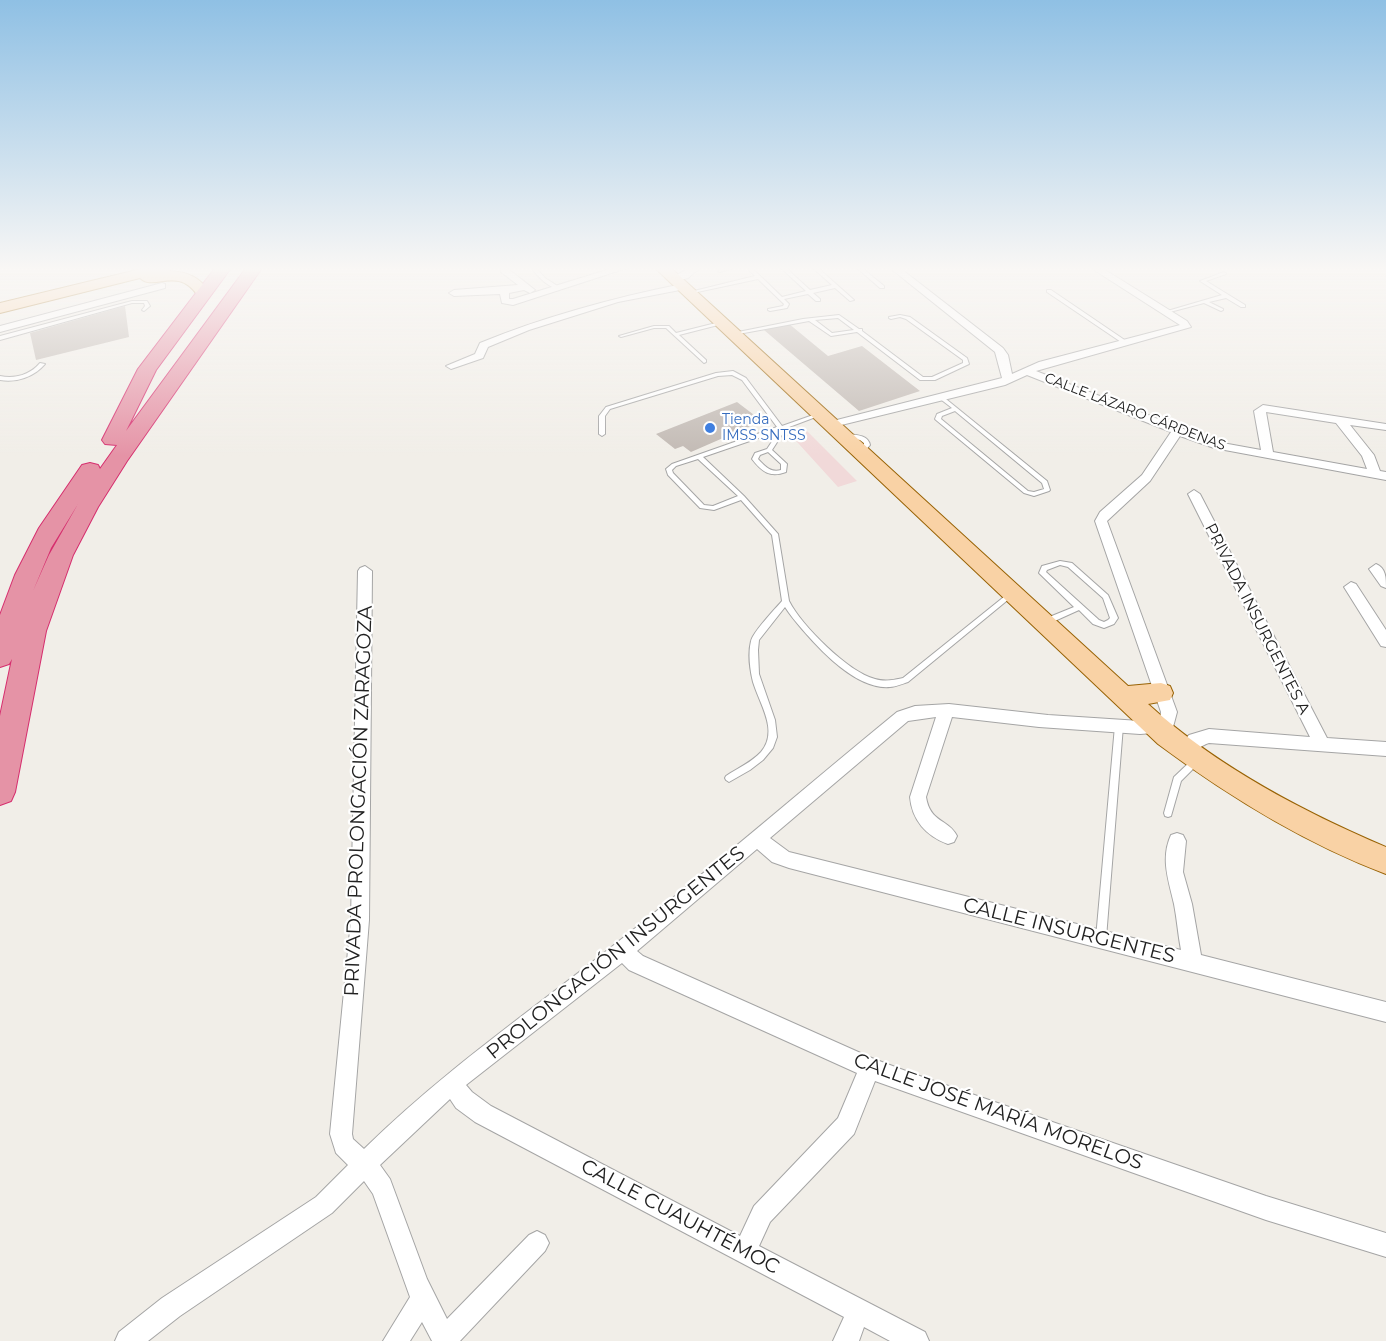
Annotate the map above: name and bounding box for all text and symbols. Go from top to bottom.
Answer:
street label: CALLE LÁZARO CÁRDENAS [1042,370,1228,454]
place label: Tienda IMSS SNTSS [722,412,806,444]
marker: Tienda IMSS SNTSS [703,421,717,435]
street label: PRIVADA INSURGENTES A [1200,520,1314,718]
street label: PRIVADA PROLONGACIÓN ZARAGOZA [340,605,378,997]
street label: PROLONGACIÓN INSURGENTES [482,841,750,1065]
street label: CALLE INSURGENTES [961,893,1177,969]
street label: CALLE JOSÉ MARÍA MORELOS [850,1048,1146,1176]
street label: CALLE CUAUHTÉMOC [577,1154,783,1280]

